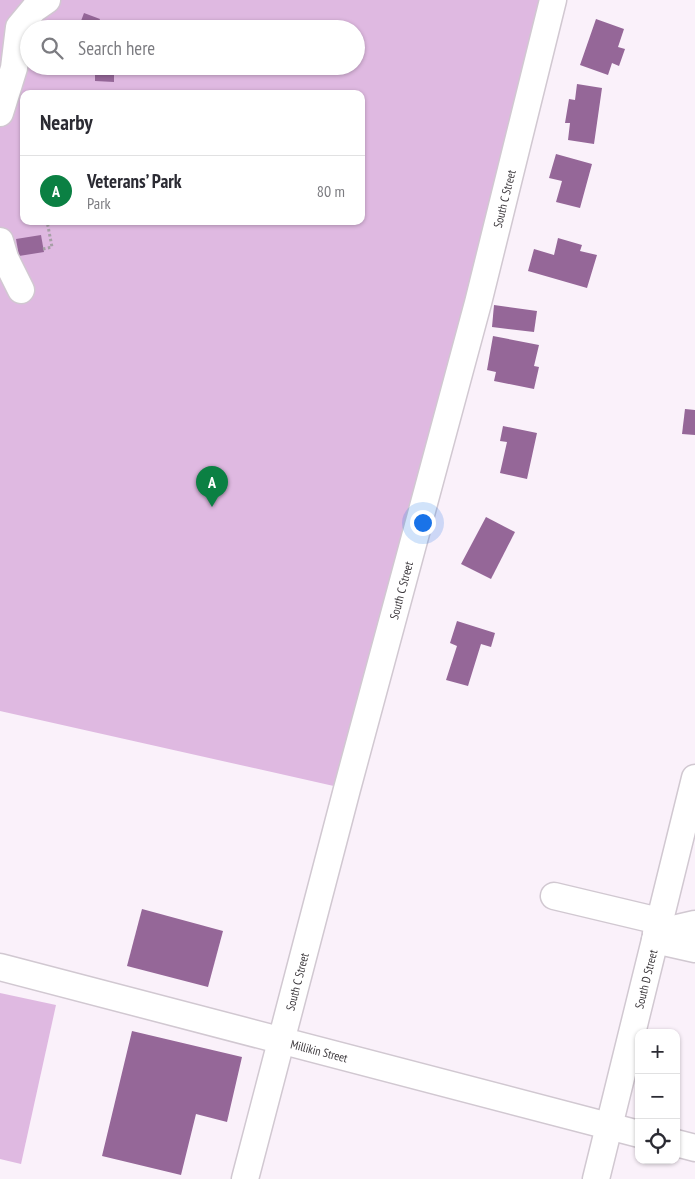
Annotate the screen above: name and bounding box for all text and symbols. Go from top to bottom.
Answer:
search box [20,20,365,75]
icon: search [38,34,66,62]
text: Search here [78,36,155,60]
text: Nearby [40,109,93,136]
street label: South C Street [489,167,518,229]
text: Veterans’ Park [87,169,182,193]
text: A [52,181,60,201]
text: 80 m [317,181,345,201]
text: Park [87,193,111,213]
pin: A [196,466,228,507]
your location [410,510,436,536]
street label: South C Street [386,559,416,621]
street label: South D Street [631,947,660,1010]
street label: South C Street [282,950,312,1012]
map controls [635,1029,680,1164]
button: + [635,1029,680,1074]
street label: Millikin Street [289,1036,350,1065]
button: − [635,1074,680,1119]
button: locate [635,1119,680,1164]

